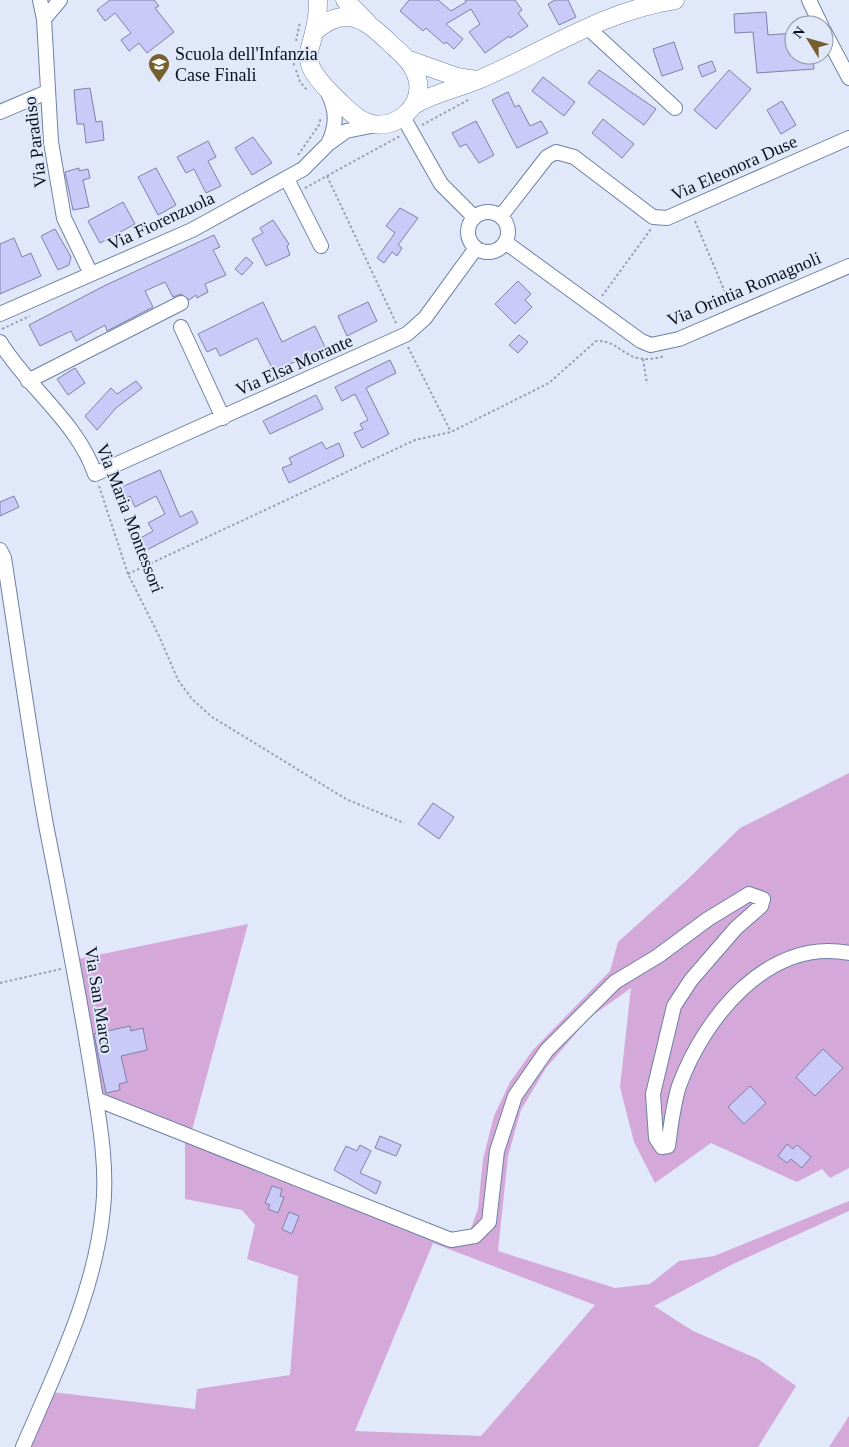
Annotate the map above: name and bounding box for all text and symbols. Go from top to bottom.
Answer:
north arrow [784,15,834,65]
text: N [790,24,808,41]
place label: Scuola dell'Infanzia Case Finali [175,44,318,85]
school or university icon: Scuola dell'Infanzia Case Finali [147,52,171,83]
street label: Via Paradiso [20,95,50,189]
street label: Via Eleonora Duse [668,131,800,205]
street label: Via Fiorenzuola [104,188,218,254]
street label: Via Orintia Romagnoli [664,248,824,330]
street label: Via Elsa Morante [232,330,356,400]
street label: Via Maria Montessori [92,441,168,595]
street label: Via San Marco [81,945,117,1055]

